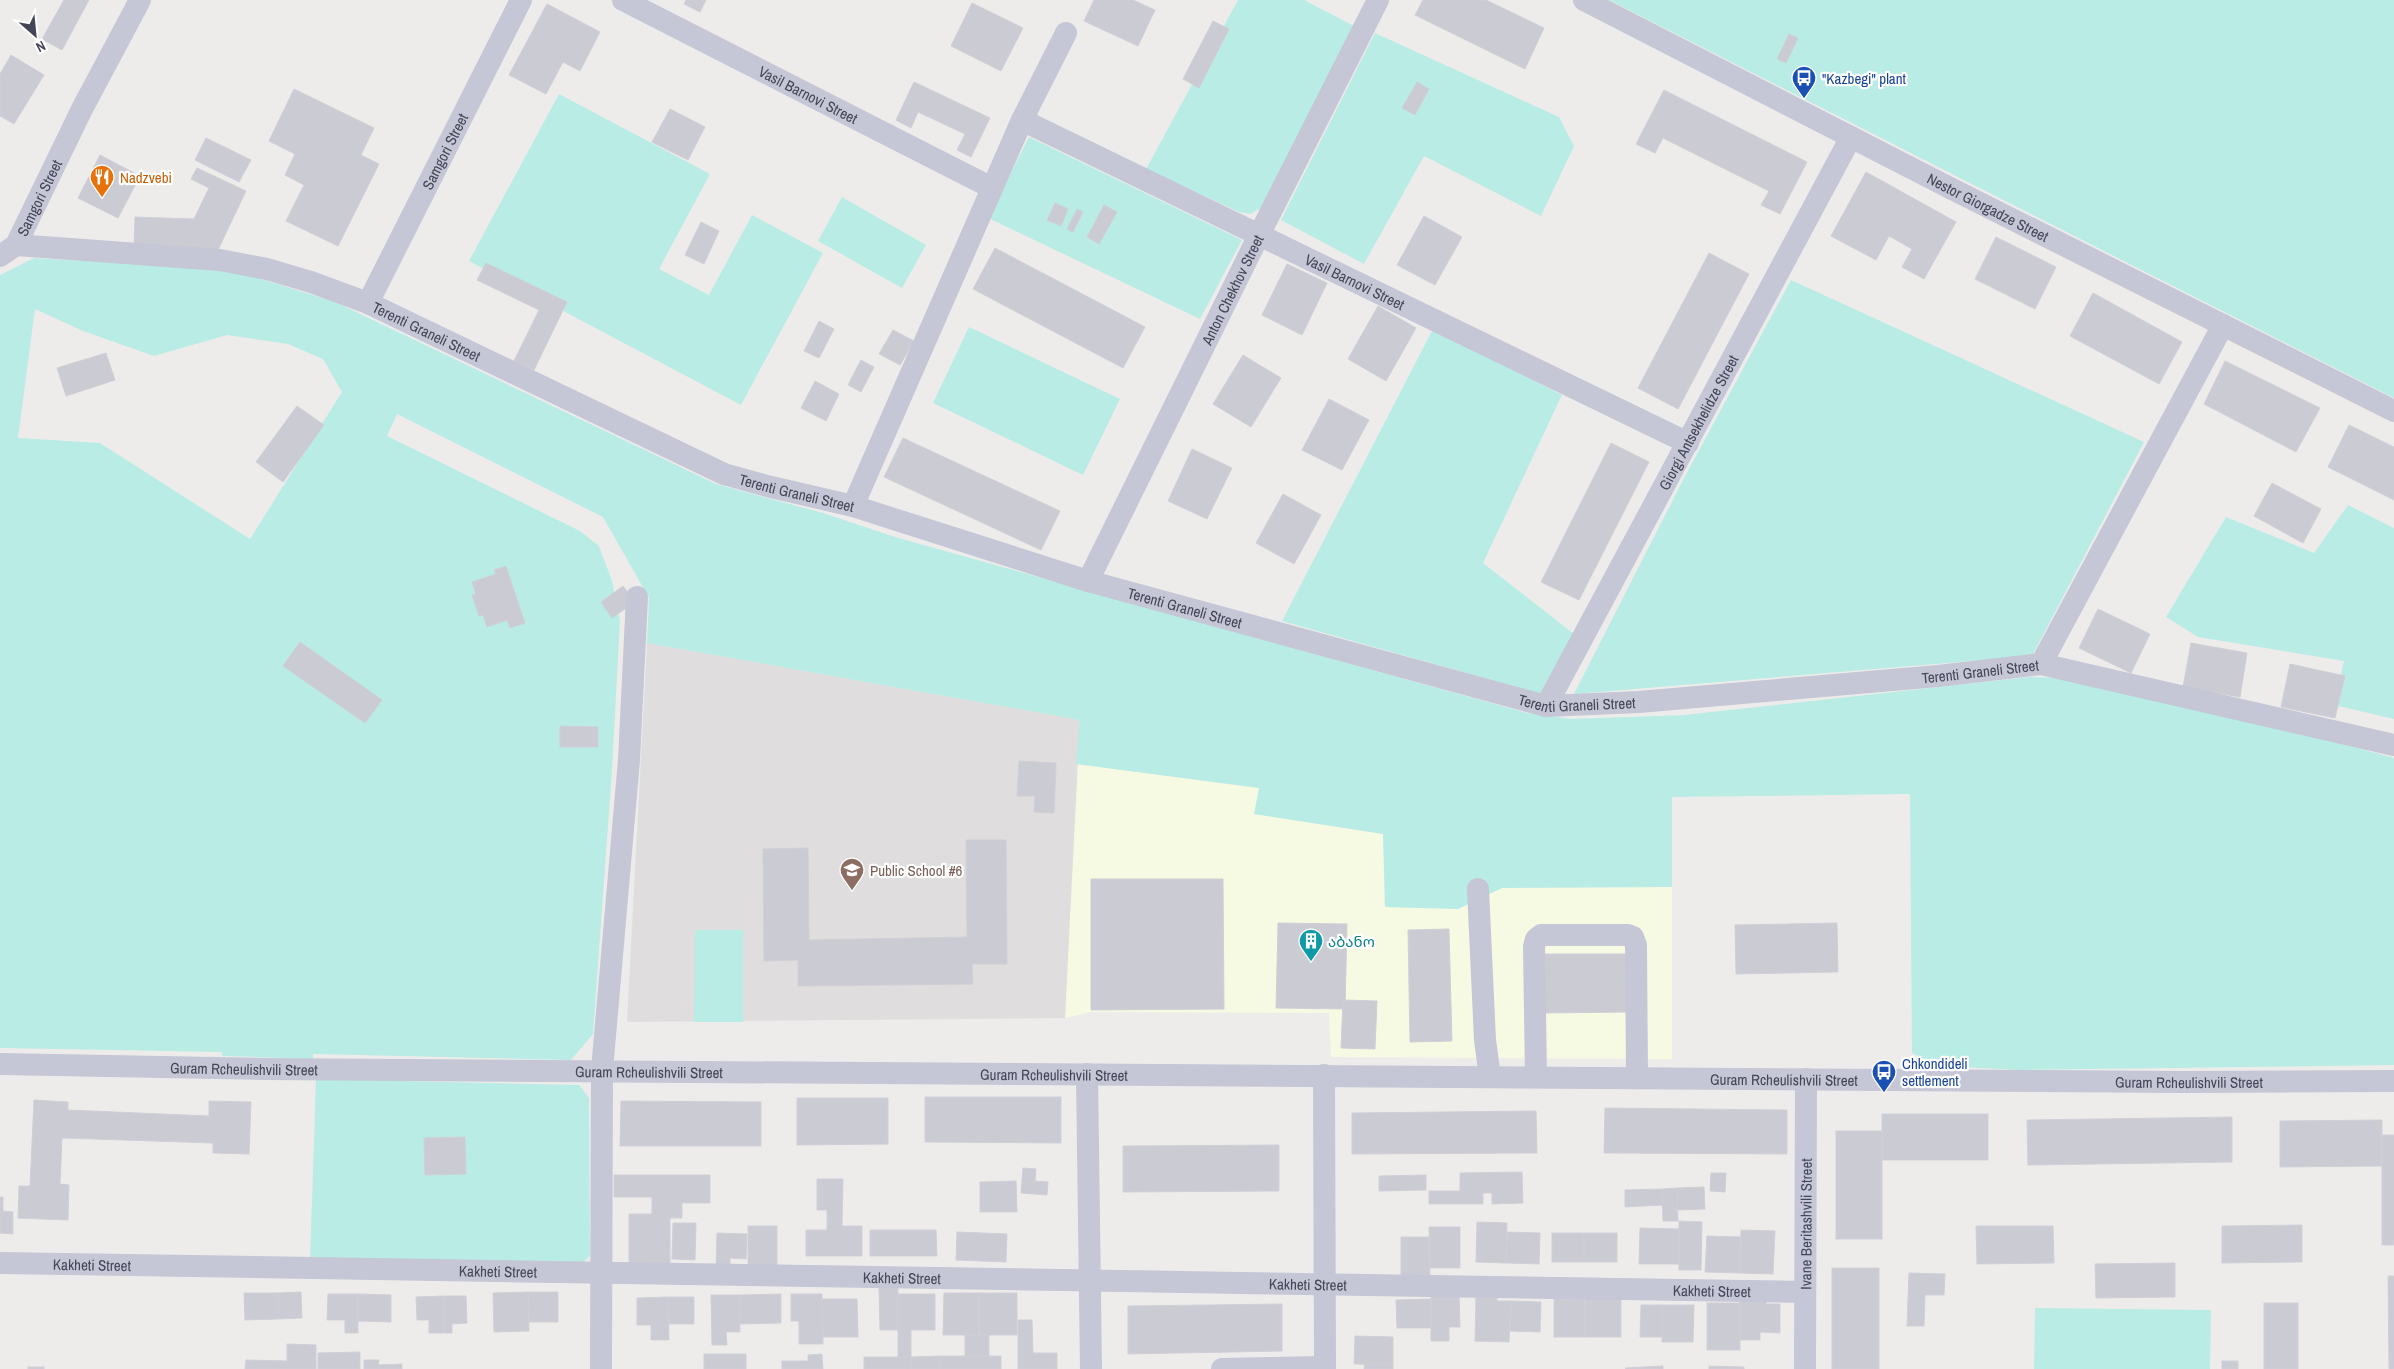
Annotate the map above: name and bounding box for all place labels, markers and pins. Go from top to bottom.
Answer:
bus stop icon: "Kazbegi" plant [1791,65,1817,99]
place label: "Kazbegi" plant [1822,68,1907,89]
restaurant icon: Nadzvebi [89,164,115,198]
place label: Nadzvebi [120,167,172,188]
school or university icon: Public School #6 [839,857,865,891]
place label: Public School #6 [870,860,962,881]
building icon: აბანო [1298,928,1324,962]
place label: აბანო [1328,931,1375,952]
place label: Chkondideli settlement [1902,1053,1968,1091]
bus stop icon: Chkondideli settlement [1871,1059,1897,1093]

